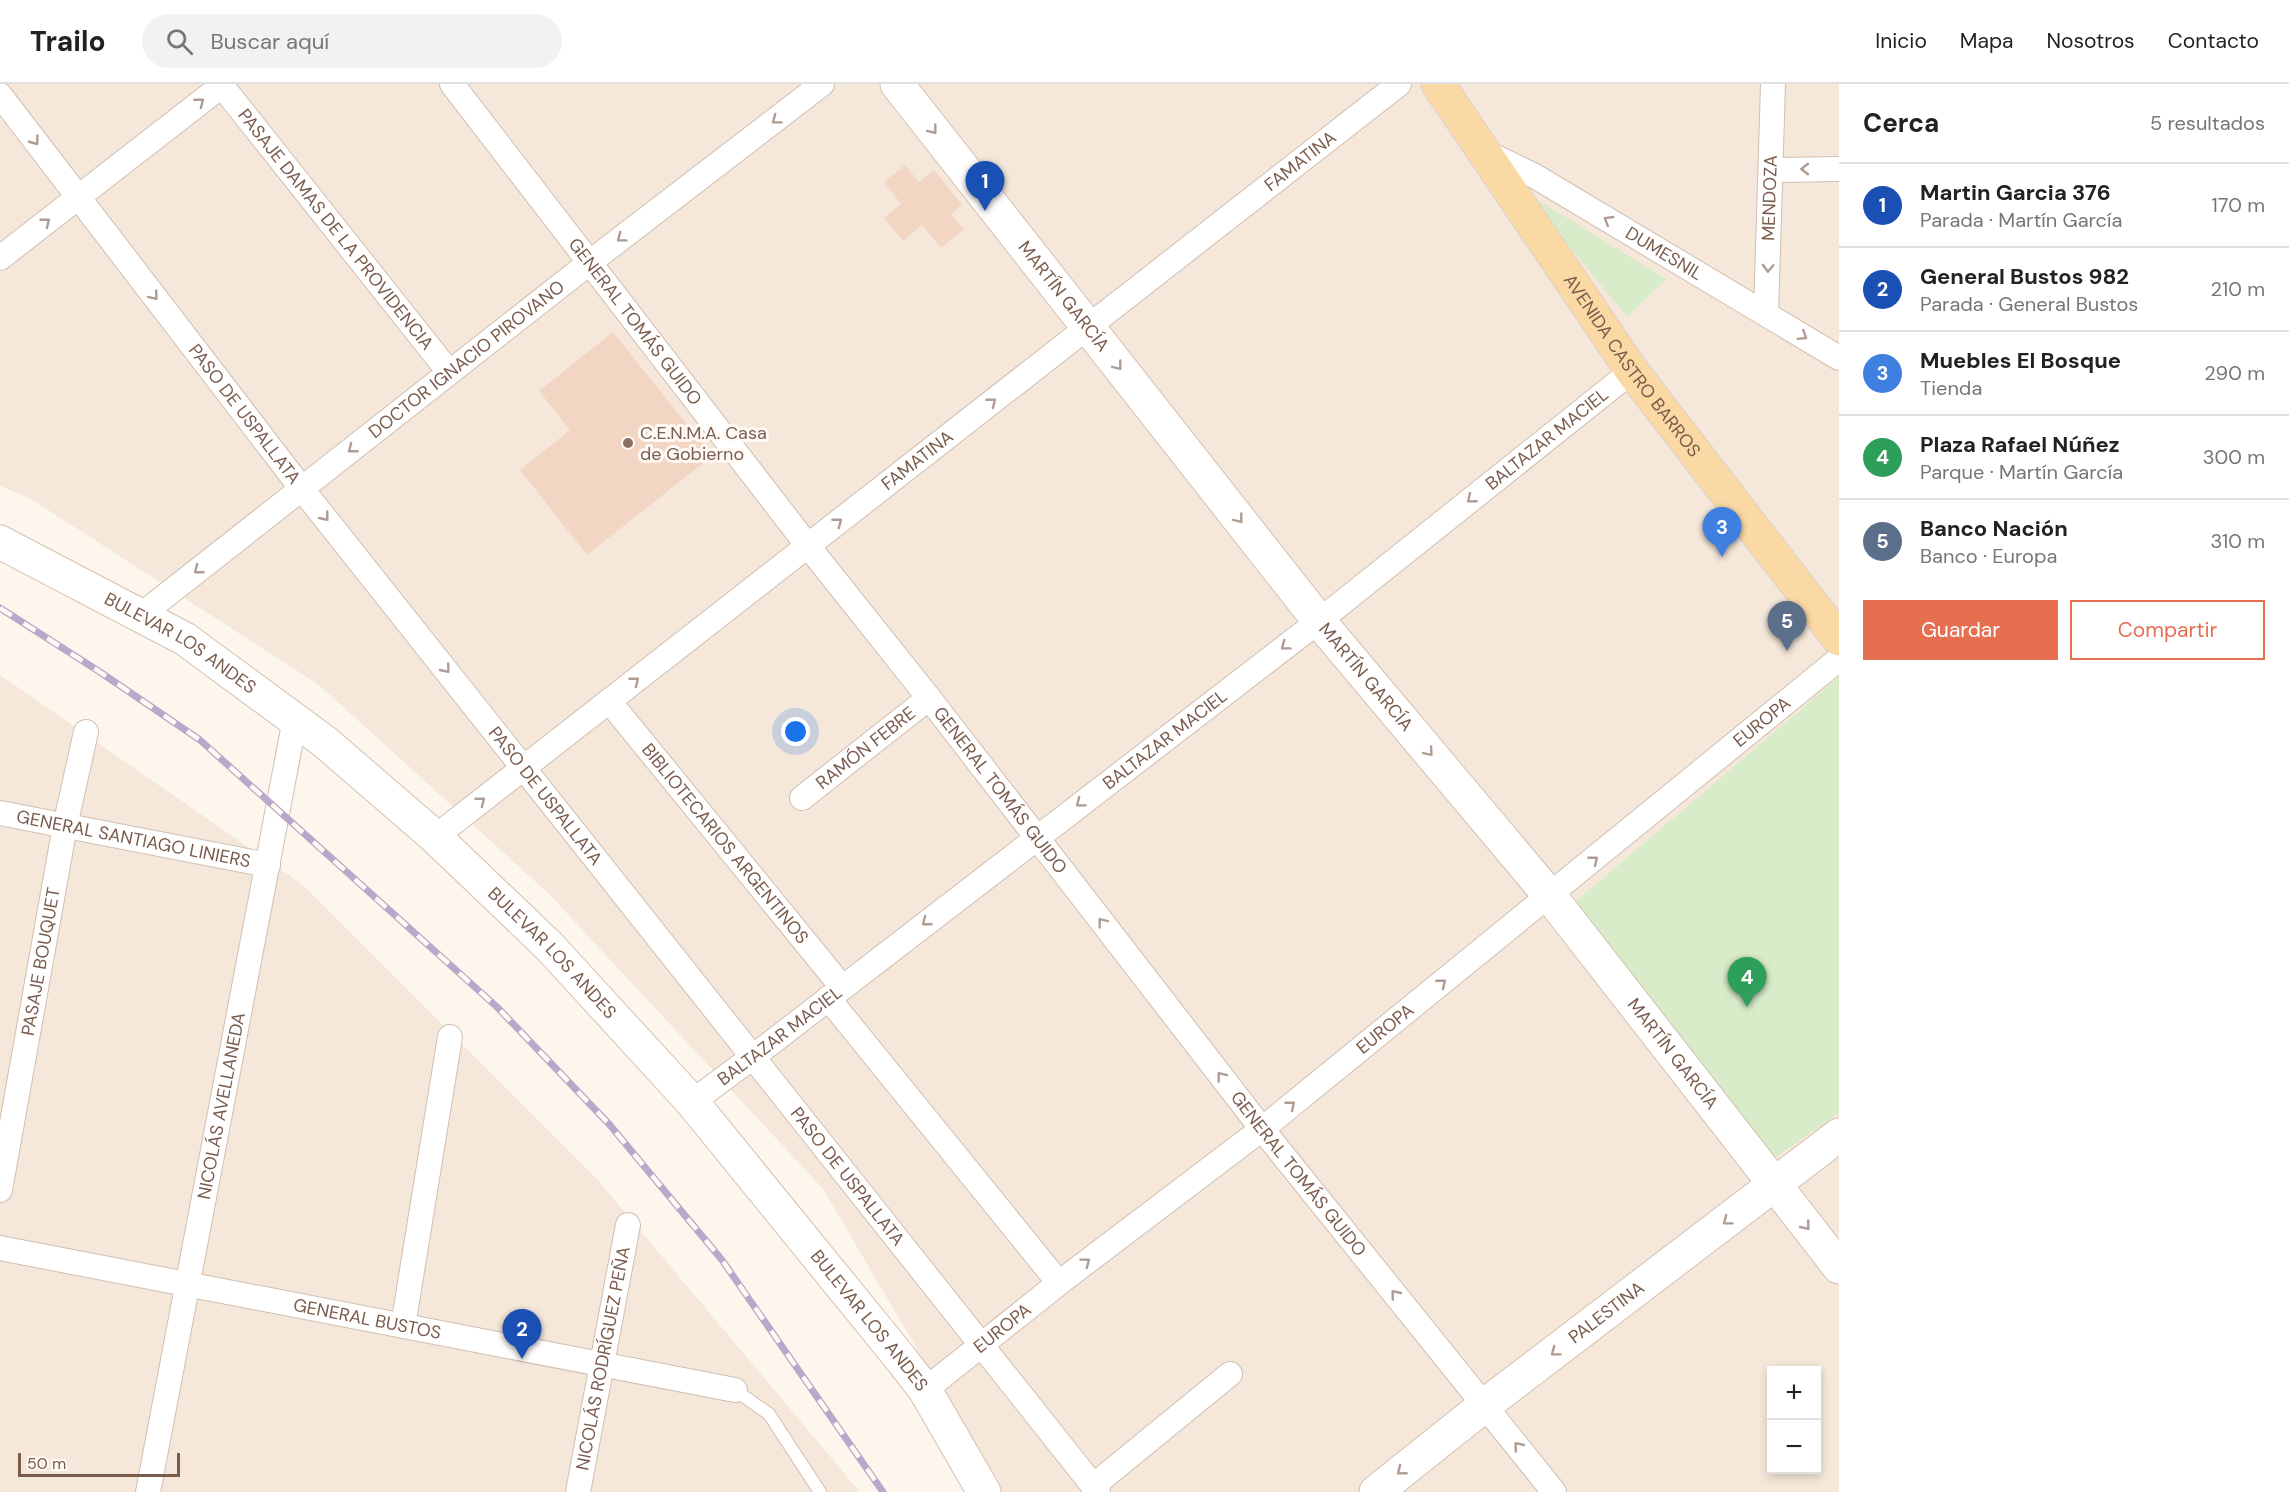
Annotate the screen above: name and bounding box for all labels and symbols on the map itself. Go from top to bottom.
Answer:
one-way arrow [194,99,205,110]
street label: PASAJE DAMAS DE LA PROVIDENCIA [233,104,439,355]
one-way arrow [771,112,782,123]
one-way arrow [926,123,937,134]
street label: FAMATINA [1260,126,1341,197]
one-way arrow [28,135,39,146]
street label: MENDOZA [1756,155,1783,241]
pin: 1 [966,162,1004,211]
one-way arrow [1800,163,1809,175]
one-way arrow [1604,215,1614,227]
one-way arrow [40,218,51,229]
street label: DUMESNIL [1621,221,1707,286]
one-way arrow [617,231,628,242]
street label: GENERAL TOMÁS GUIDO [563,233,707,410]
street label: MARTÍN GARCÍA [1013,236,1115,357]
one-way arrow [1761,264,1774,273]
street label: AVENIDA CASTRO BARROS [1558,269,1706,462]
street label: DOCTOR IGNACIO PIROVANO [364,275,569,444]
one-way arrow [147,290,158,301]
one-way arrow [1797,329,1807,341]
street label: PASO DE USPALLATA [183,339,306,489]
one-way arrow [1111,359,1122,370]
street label: BALTAZAR MACIEL [1480,382,1613,495]
one-way arrow [985,399,996,410]
place label: C.E.N.M.A. Casa de Gobierno [640,421,767,466]
street label: FAMATINA [877,425,958,496]
marker: C.E.N.M.A. Casa de Gobierno [621,436,635,450]
one-way arrow [347,442,358,453]
one-way arrow [1467,492,1478,503]
pin: 3 [1702,508,1742,557]
one-way arrow [317,510,328,521]
one-way arrow [1231,513,1242,524]
one-way arrow [831,519,842,530]
one-way arrow [194,562,205,573]
street label: BULEVAR LOS ANDES [100,587,261,699]
pin: 5 [1768,602,1806,651]
street label: MARTÍN GARCÍA [1313,618,1419,736]
one-way arrow [1281,639,1292,650]
one-way arrow [439,663,450,674]
one-way arrow [628,677,639,688]
street label: BALTAZAR MACIEL [1098,684,1232,795]
street label: EUROPA [1728,691,1796,752]
street label: RAMÓN FEBRE [811,701,920,795]
street label: GENERAL TOMÁS GUIDO [928,702,1072,879]
your location [781,717,810,746]
street label: PASO DE USPALLATA [483,721,608,870]
street label: BIBLIOTECARIOS ARGENTINOS [636,738,814,949]
one-way arrow [1421,745,1432,756]
one-way arrow [1076,796,1087,807]
one-way arrow [474,797,485,808]
street label: GENERAL SANTIAGO LINIERS [14,804,253,873]
one-way arrow [1587,857,1598,868]
street label: BULEVAR LOS ANDES [483,882,622,1024]
street label: PASAJE BOUQUET [16,886,66,1037]
one-way arrow [922,915,933,926]
one-way arrow [1099,918,1110,929]
pin: 4 [1728,958,1766,1007]
one-way arrow [1436,979,1447,990]
street label: BALTAZAR MACIEL [713,980,847,1091]
street label: MARTÍN GARCÍA [1622,993,1724,1114]
street label: EUROPA [1351,998,1419,1059]
street label: NICOLÁS AVELLANEDA [192,1010,251,1201]
one-way arrow [1218,1072,1229,1083]
street label: GENERAL TOMÁS GUIDO [1225,1086,1372,1262]
street label: PASO DE USPALLATA [785,1102,910,1251]
one-way arrow [1284,1102,1295,1113]
one-way arrow [1723,1214,1734,1225]
one-way arrow [1799,1220,1810,1231]
street label: NICOLÁS RODRÍGUEZ PEÑA [570,1244,636,1472]
street label: BULEVAR LOS ANDES [805,1245,934,1396]
one-way arrow [1079,1259,1090,1270]
street label: PALESTINA [1563,1276,1649,1349]
one-way arrow [1392,1290,1403,1301]
street label: GENERAL BUSTOS [291,1293,443,1345]
street label: EUROPA [969,1298,1036,1359]
pin: 2 [502,1310,542,1359]
one-way arrow [1551,1344,1562,1355]
one-way arrow [1514,1442,1525,1453]
scale bar [18,1450,180,1478]
one-way arrow [1397,1464,1408,1475]

